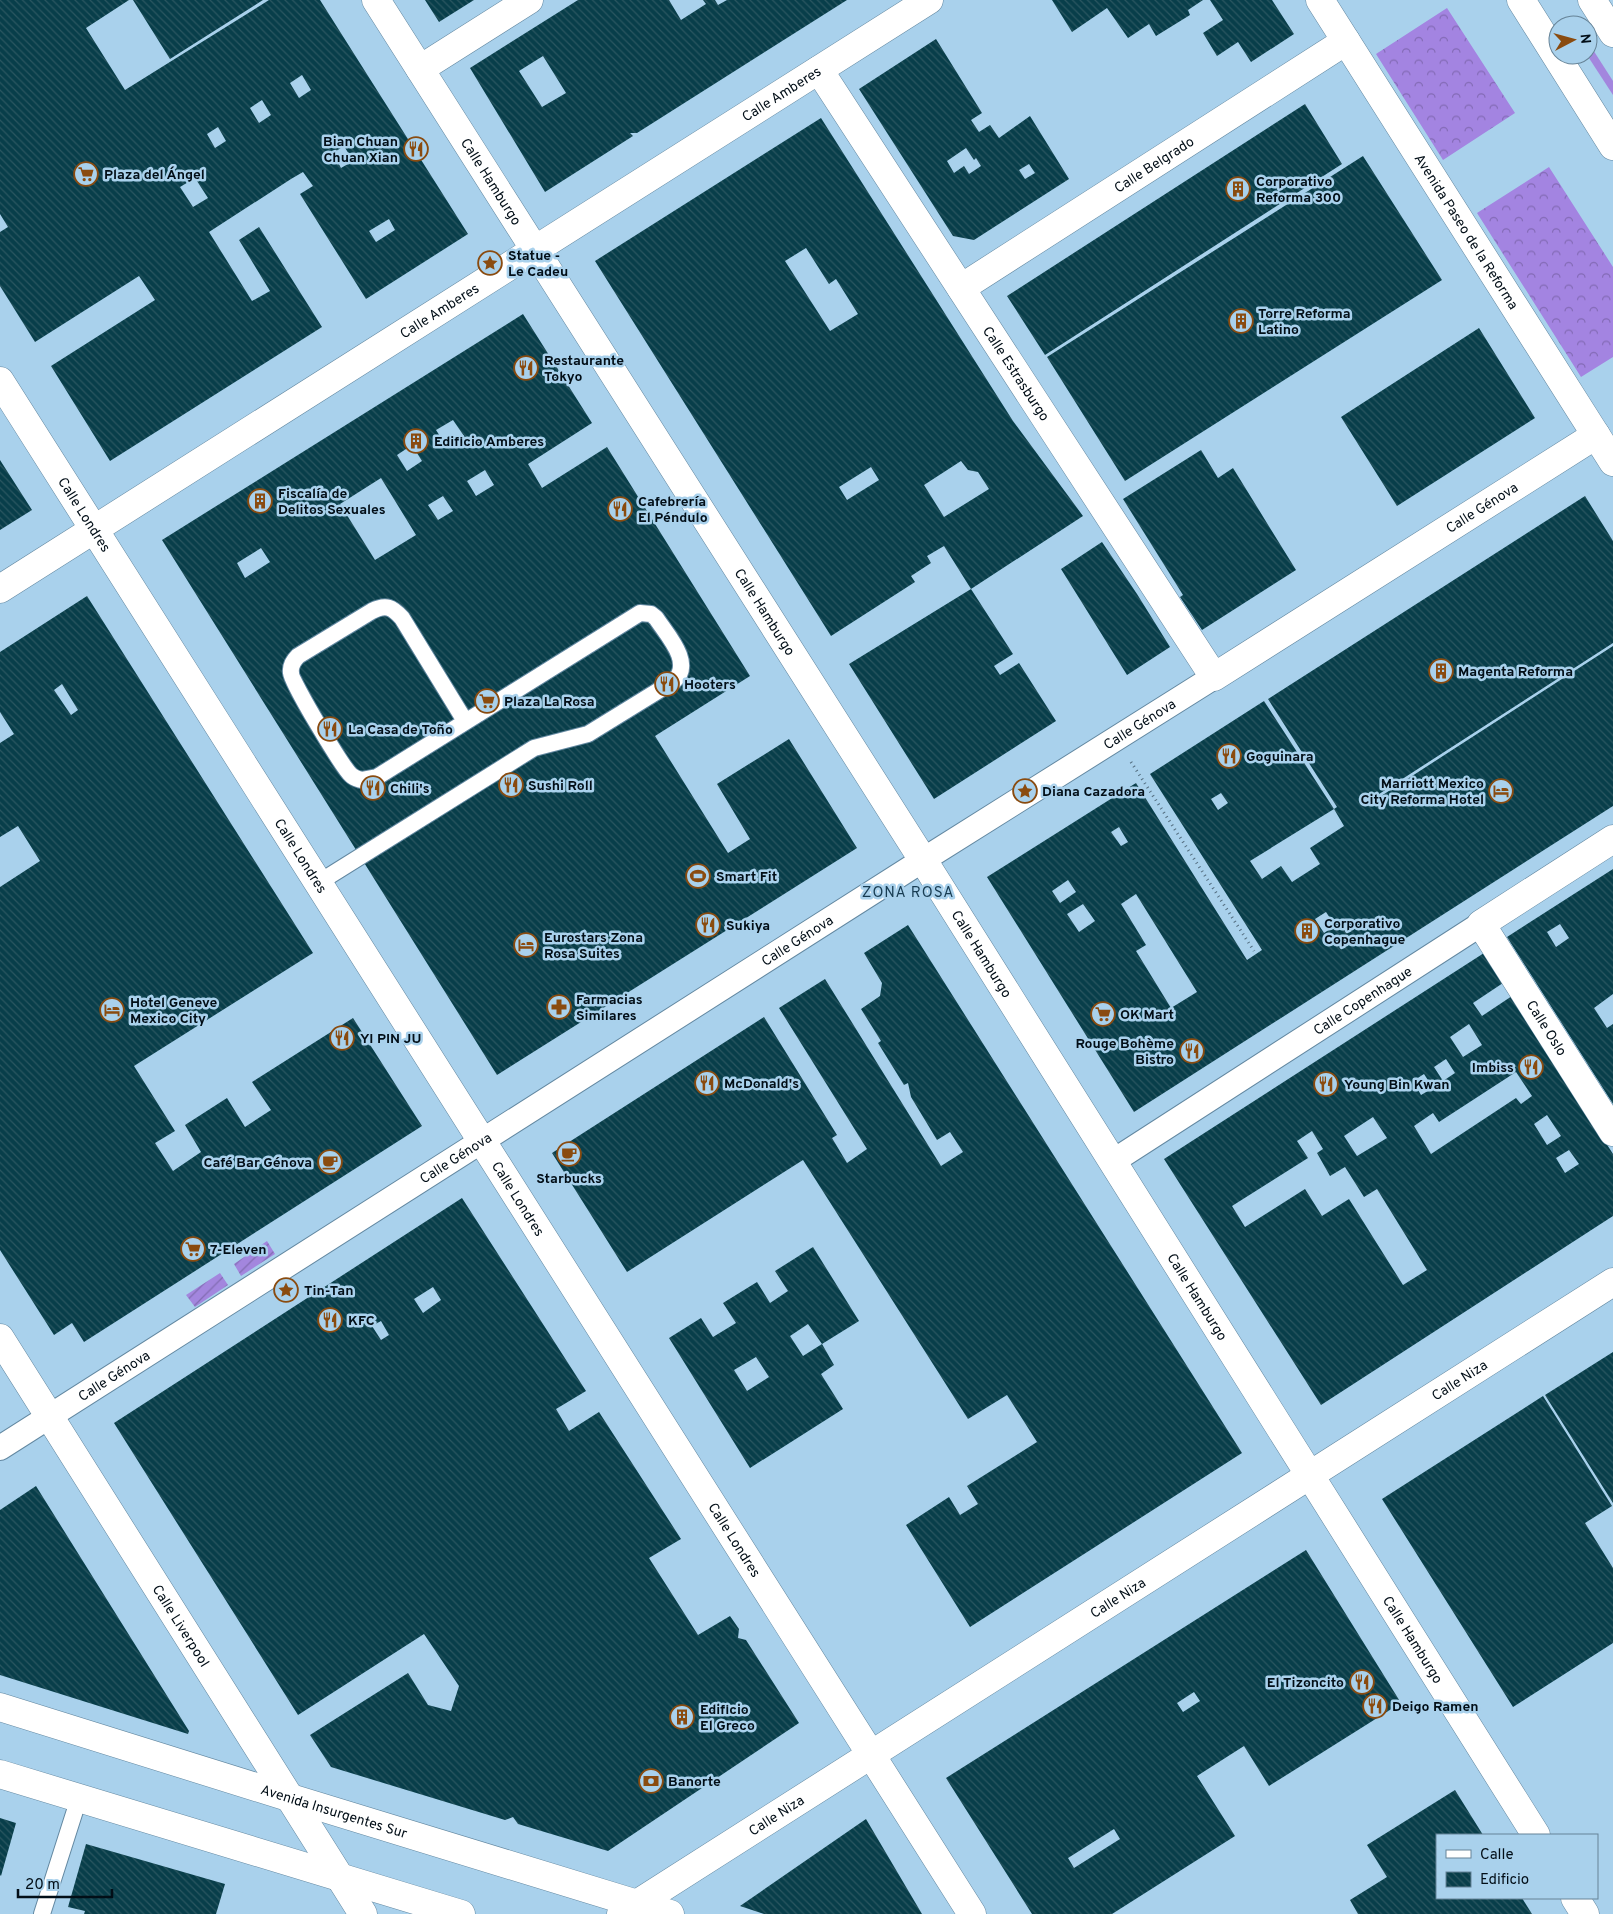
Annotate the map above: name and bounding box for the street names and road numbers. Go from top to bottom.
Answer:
street label: Calle Amberes [739,64,825,126]
street label: Calle Belgrado [1111,134,1198,197]
street label: Calle Hamburgo [456,135,524,229]
street label: Avenida Paseo de la Reforma [1410,151,1521,313]
street label: Calle Amberes [397,280,483,343]
street label: Calle Estrasburgo [978,324,1052,425]
street label: Calle Londres [53,475,113,556]
street label: Calle Génova [1443,480,1522,538]
street label: Calle Hamburgo [730,566,798,659]
street label: Calle Génova [1101,696,1179,754]
street label: Calle Londres [270,816,330,897]
street label: Calle Hamburgo [947,908,1015,1002]
street label: Calle Génova [759,912,837,971]
street label: Calle Copenhague [1311,964,1416,1040]
street label: Calle Oslo [1522,998,1570,1060]
street label: Calle Génova [417,1130,495,1188]
street label: Calle Londres [487,1159,547,1240]
street label: Calle Hamburgo [1162,1251,1230,1344]
street label: Calle Génova [76,1348,154,1406]
street label: Calle Niza [1429,1357,1491,1405]
street label: Calle Londres [703,1500,763,1581]
street label: Calle Niza [1088,1575,1150,1623]
street label: Calle Liverpool [148,1582,212,1671]
street label: Calle Hamburgo [1378,1593,1446,1687]
street label: Avenida Insurgentes Sur [258,1782,410,1843]
street label: Calle Niza [746,1792,808,1840]

